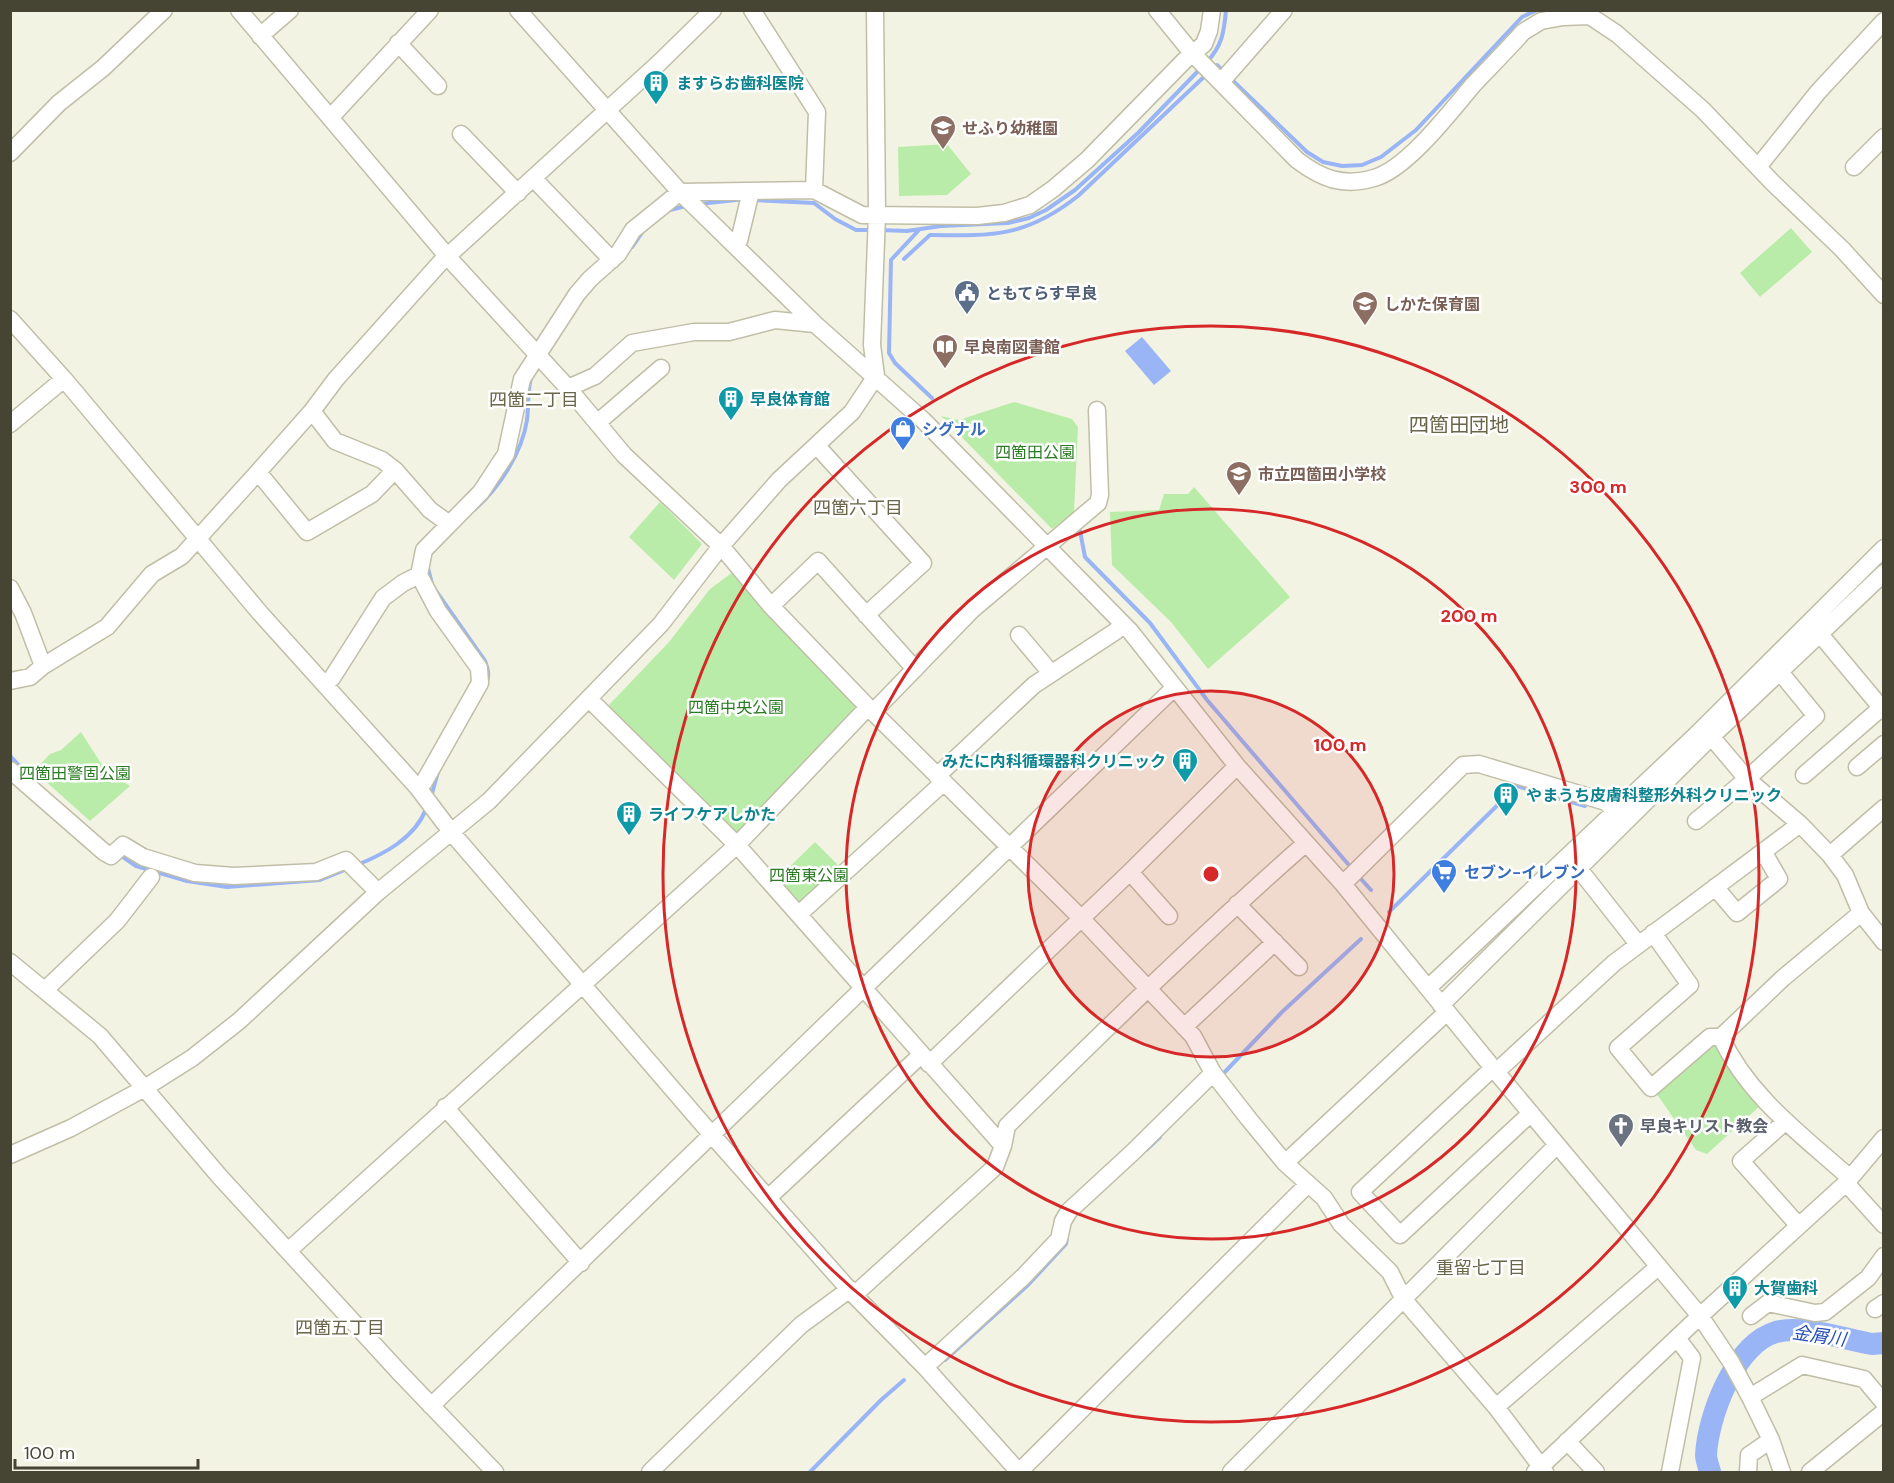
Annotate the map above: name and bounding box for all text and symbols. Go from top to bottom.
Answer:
building icon: ますらお歯科医院 [641,68,671,106]
place label: ますらお歯科医院 [676,73,804,94]
school or university icon: せふり幼稚園 [928,113,958,151]
place label: せふり幼稚園 [962,118,1058,139]
public building icon: ともてらす早良 [952,278,982,316]
place label: ともてらす早良 [986,283,1097,304]
school or university icon: しかた保育園 [1350,289,1380,327]
place label: しかた保育園 [1384,294,1480,315]
library icon: 早良南図書館 [930,332,960,370]
place label: 早良南図書館 [964,337,1060,358]
building icon: 早良体育館 [716,384,746,422]
district label: 四箇二丁目 [489,388,579,412]
place label: 早良体育館 [750,389,830,410]
district label: 四箇田団地 [1409,412,1509,438]
shop icon: シグナル [888,414,918,452]
place label: シグナル [922,419,986,440]
park label: 四箇田公園 [995,442,1075,463]
school or university icon: 市立四箇田小学校 [1224,459,1254,497]
place label: 市立四箇田小学校 [1258,464,1386,485]
text: 300 m [1569,475,1627,499]
district label: 四箇六丁目 [813,496,903,520]
text: 200 m [1441,604,1497,628]
park label: 四箇中央公園 [688,697,784,718]
text: 100 m [1313,733,1367,757]
building icon: みたに内科循環器科クリニック [1170,746,1200,784]
place label: みたに内科循環器科クリニック [942,751,1166,772]
park label: 四箇田警固公園 [19,763,131,784]
building icon: やまうち皮膚科整形外科クリニック [1491,780,1521,818]
place label: やまうち皮膚科整形外科クリニック [1526,785,1782,806]
building icon: ライフケアしかた [614,799,644,837]
place label: ライフケアしかた [648,804,776,825]
supermarket icon: セブン-イレブン [1429,857,1459,895]
place label: セブン-イレブン [1464,862,1585,883]
centre of rings [1201,864,1221,884]
park label: 四箇東公園 [769,865,849,886]
church icon: 早良キリスト教会 [1606,1111,1636,1149]
place label: 早良キリスト教会 [1640,1116,1768,1137]
district label: 重留七丁目 [1436,1256,1526,1280]
building icon: 大賀歯科 [1720,1273,1750,1311]
place label: 大賀歯科 [1754,1278,1818,1299]
district label: 四箇五丁目 [295,1316,385,1340]
water label: 金屑川 [1791,1320,1849,1352]
scale bar [15,1432,198,1470]
text: 100 m [24,1441,75,1465]

